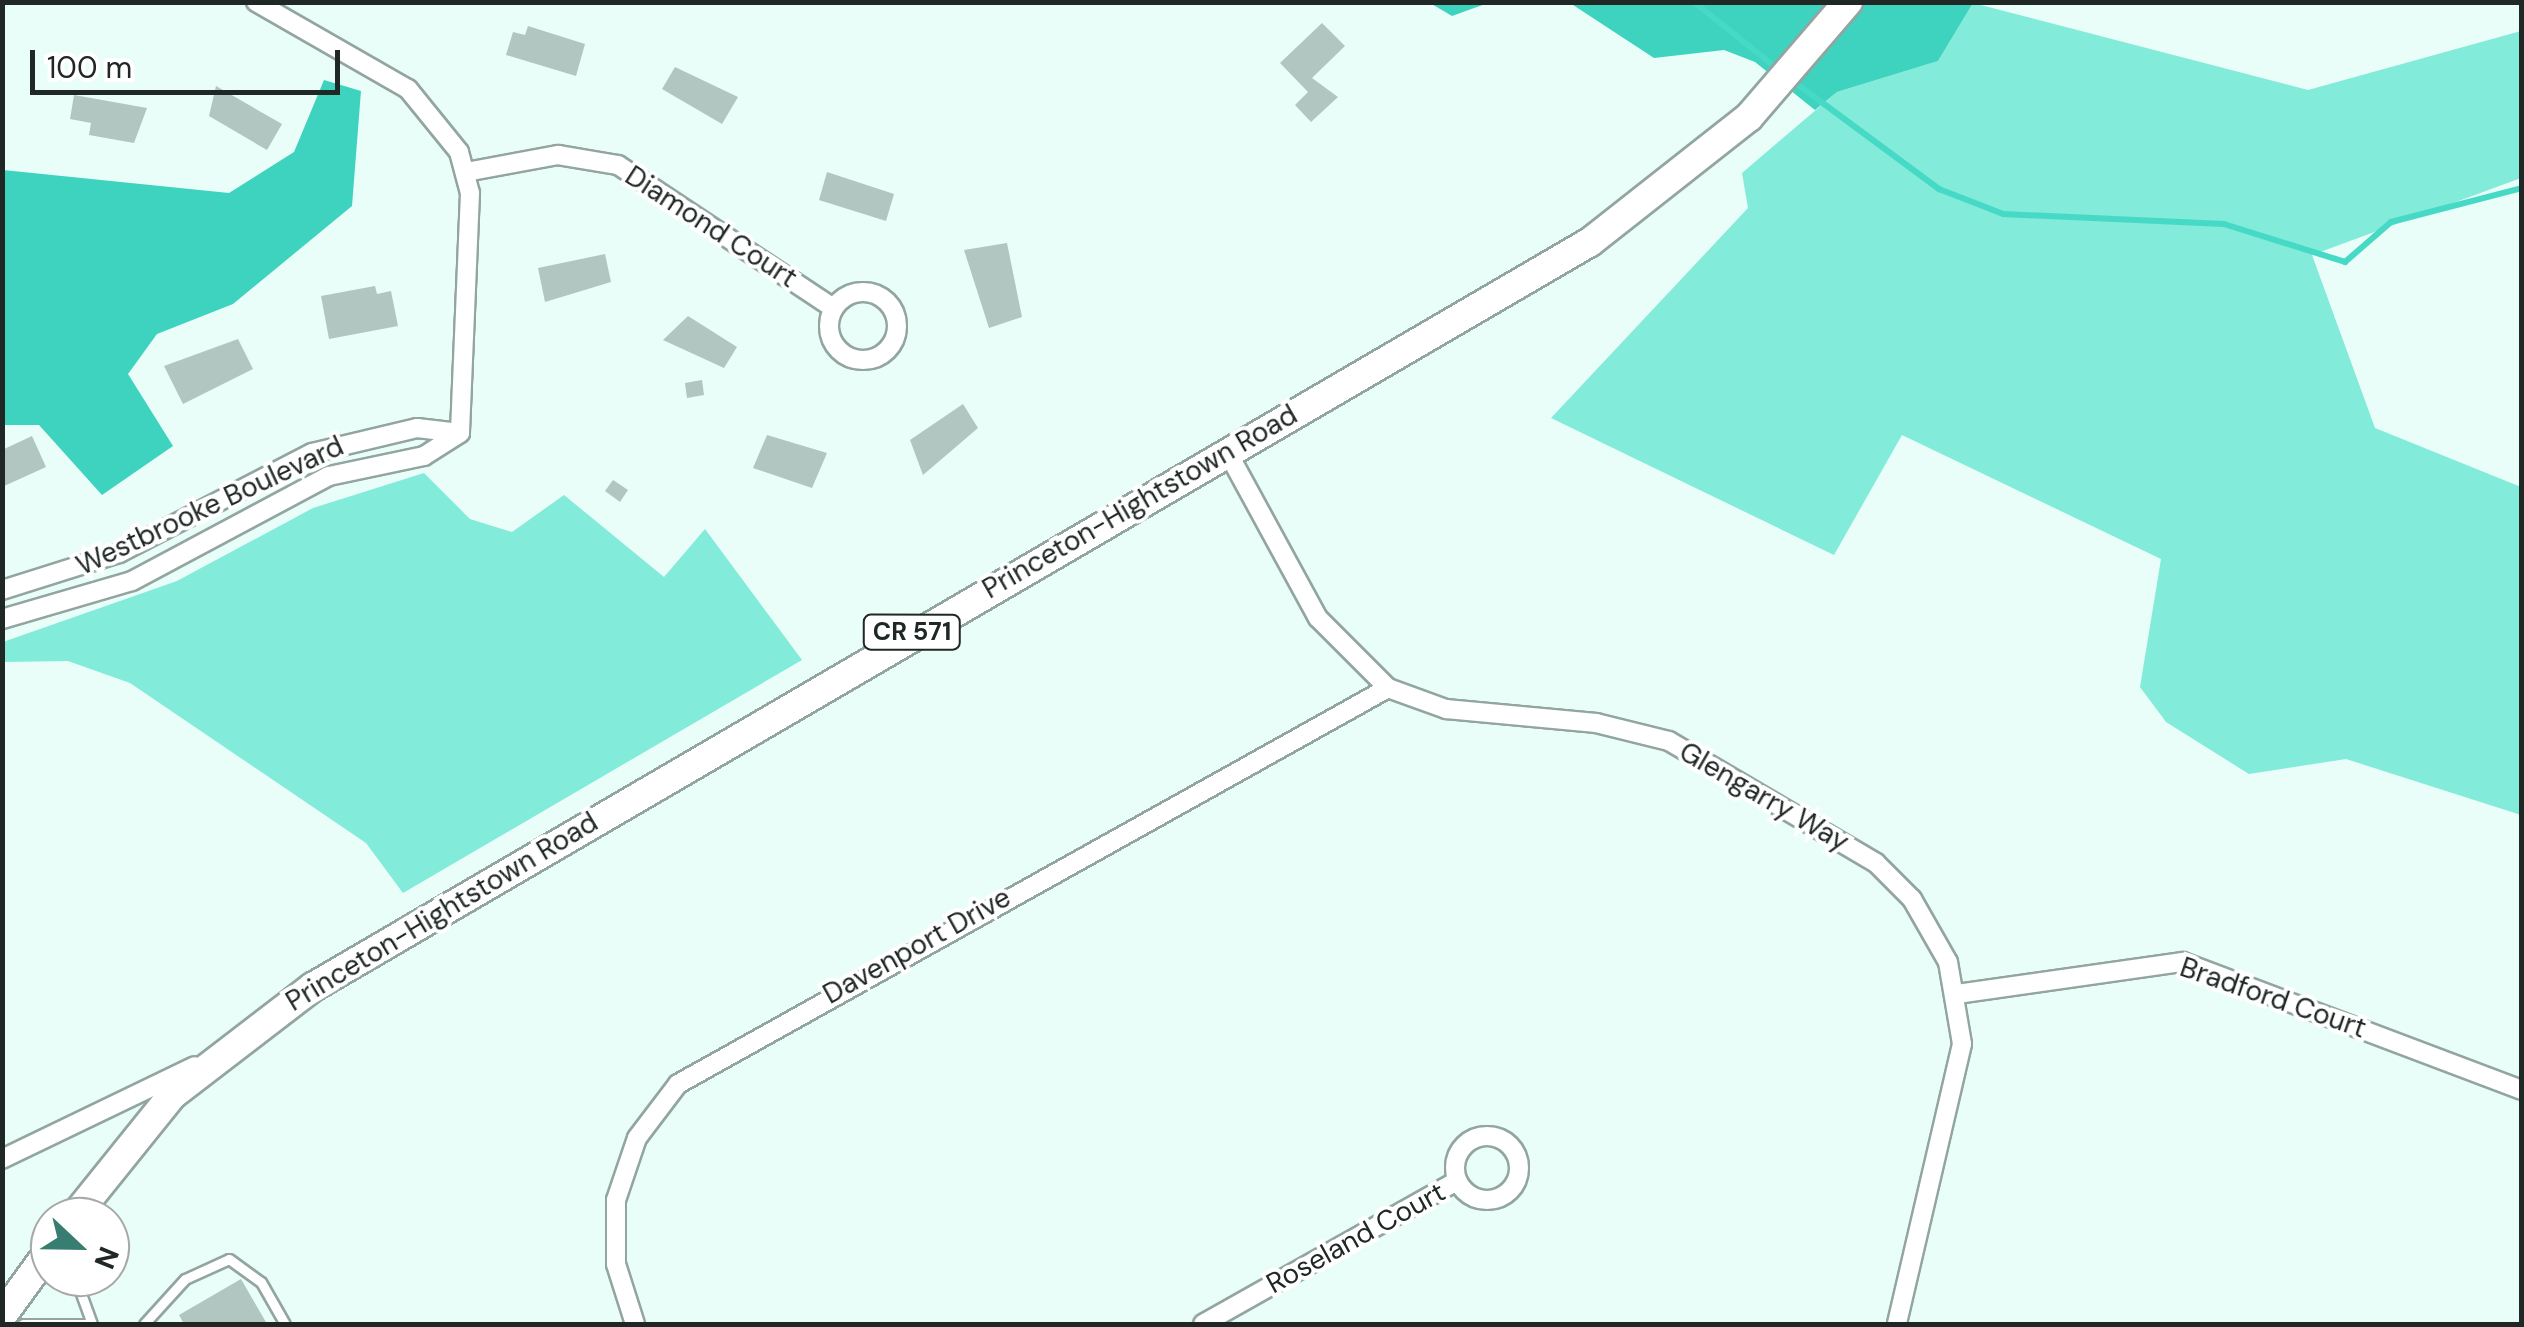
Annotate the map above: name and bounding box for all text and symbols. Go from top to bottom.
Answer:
scale bar [35,30,345,92]
text: 100 m [47,48,132,87]
street label: Diamond Court [619,159,803,295]
street label: Princeton-Hightstown Road [977,398,1303,606]
street label: Westbrooke Boulevard [71,429,349,583]
road number: CR 571 [862,612,962,652]
street label: Glengarry Way [1673,735,1855,859]
street label: Princeton-Hightstown Road [280,805,604,1019]
street label: Davenport Drive [817,881,1017,1011]
street label: Bradford Court [2176,950,2370,1046]
street label: Roseland Court [1261,1175,1451,1301]
north arrow [30,1197,130,1297]
text: N [85,1241,127,1274]

